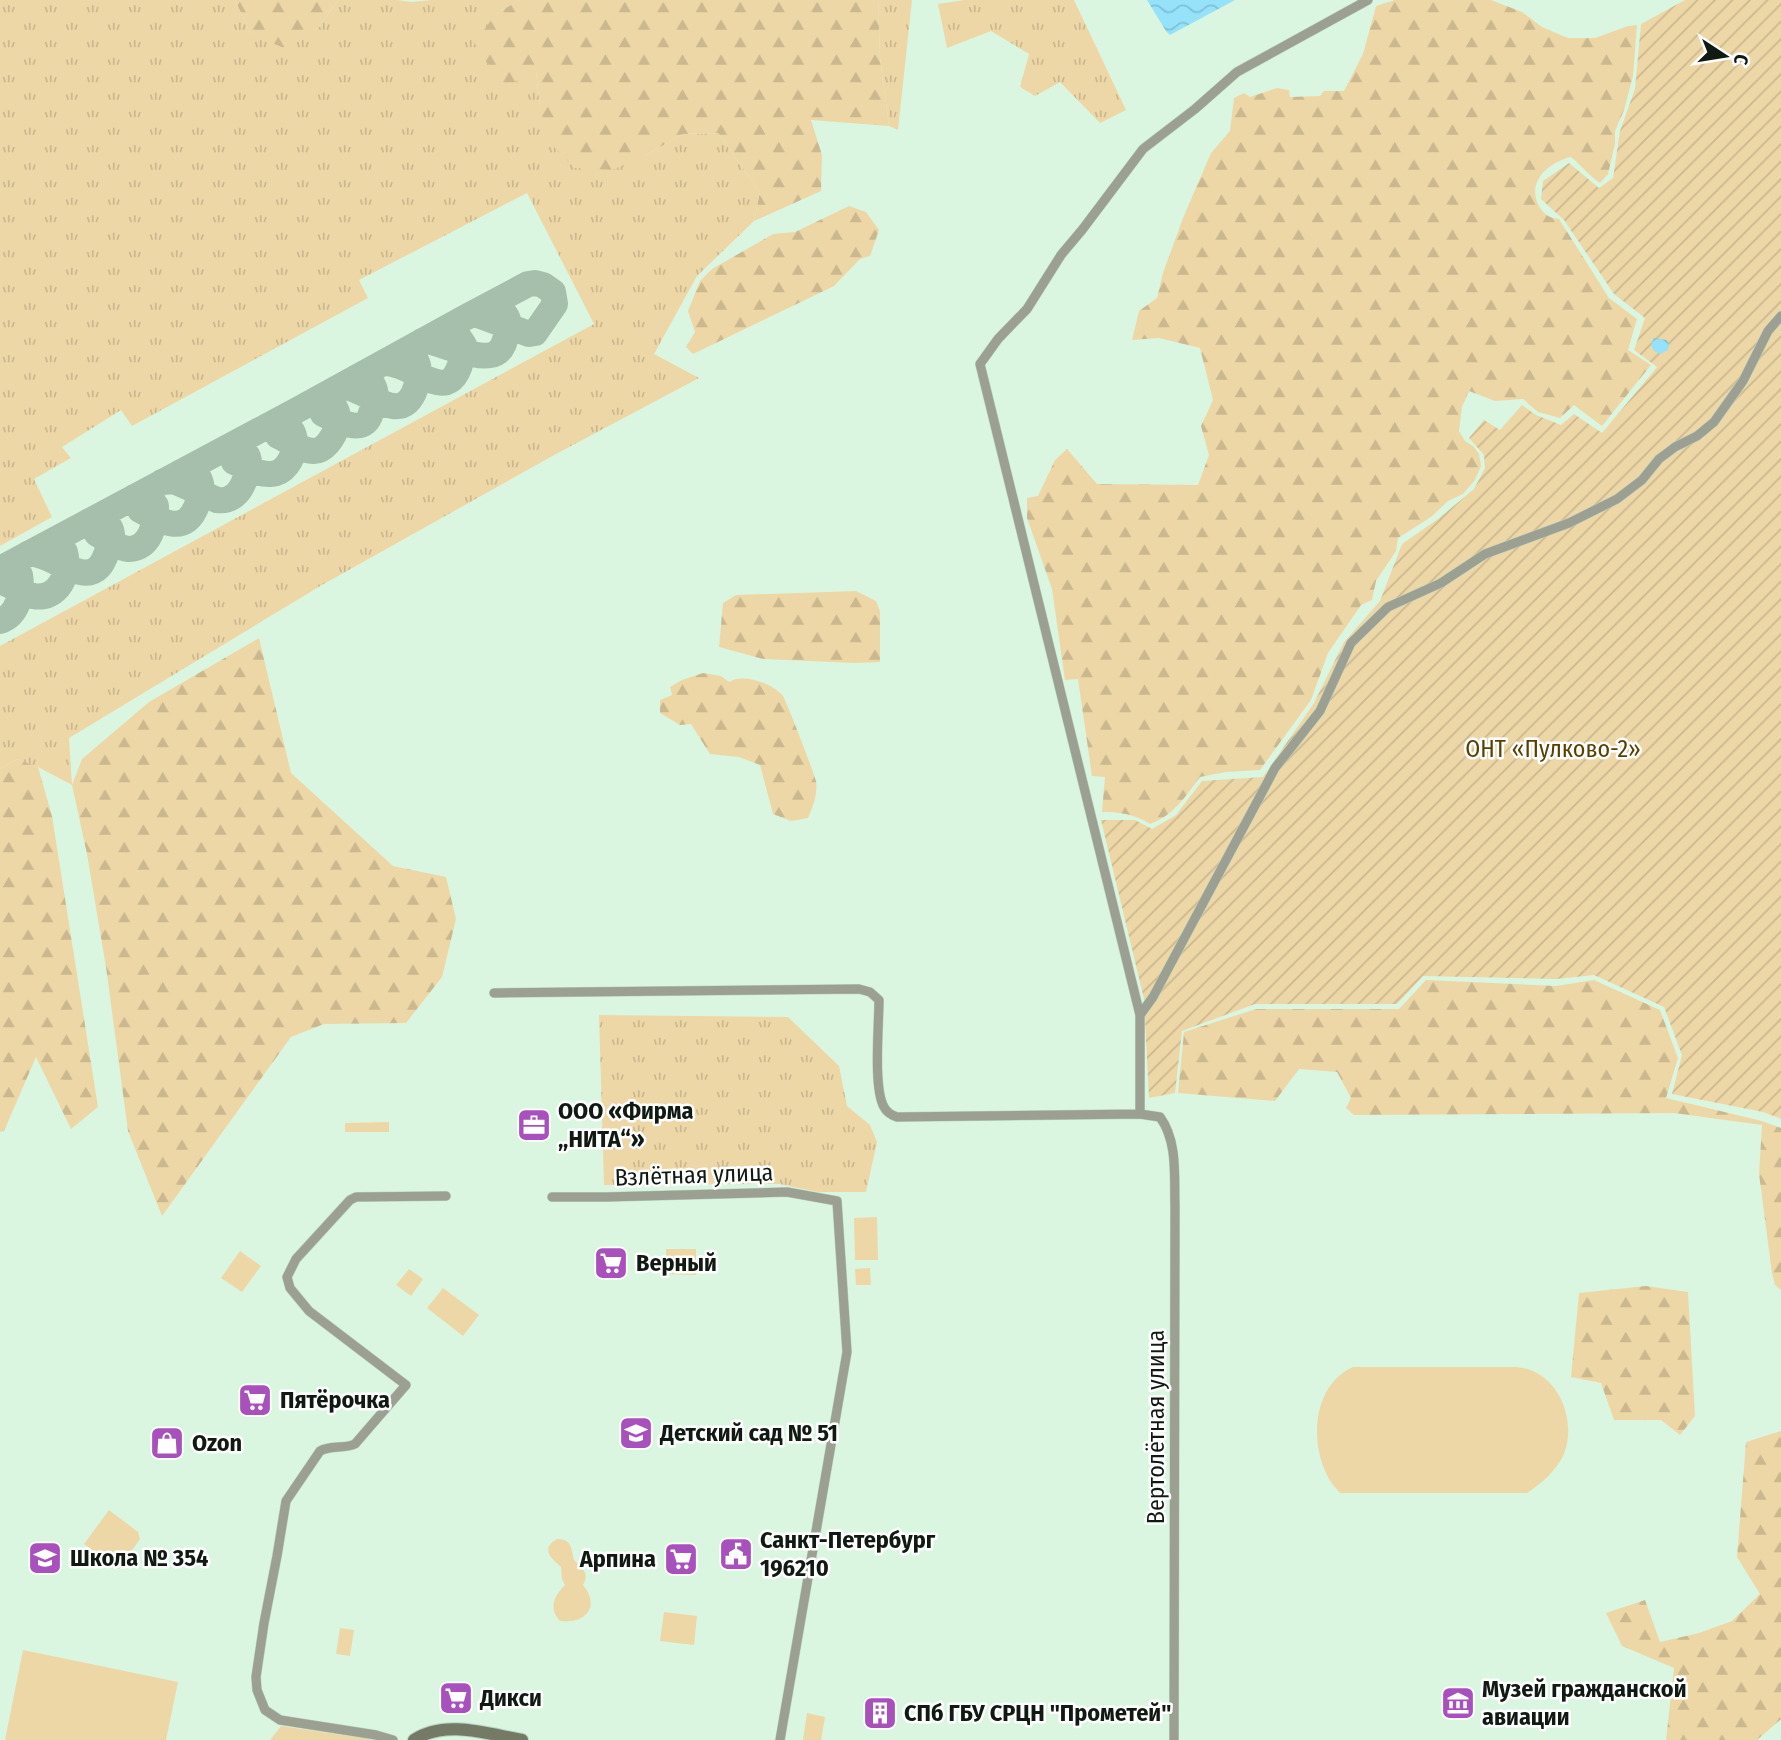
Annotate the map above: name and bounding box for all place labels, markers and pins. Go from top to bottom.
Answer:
place label: ООО «Фирма „НИТА“» [558,1097,694,1153]
office icon: ООО «Фирма „НИТА“» [515,1106,553,1144]
supermarket icon: Верный [592,1244,630,1282]
place label: Верный [636,1249,717,1277]
supermarket icon: Пятёрочка [236,1381,274,1419]
place label: Пятёрочка [280,1386,390,1414]
school or university icon: Детский сад № 51 [617,1414,655,1452]
place label: Детский сад № 51 [659,1419,838,1447]
shop icon: Ozon [148,1424,186,1462]
place label: Ozon [192,1429,242,1457]
place label: Санкт-Петербург 196210 [760,1526,936,1582]
public building icon: Санкт-Петербург 196210 [717,1535,755,1573]
school or university icon: Школа № 354 [26,1539,64,1577]
supermarket icon: Арпина [662,1540,700,1578]
place label: Школа № 354 [70,1544,208,1572]
place label: Арпина [579,1545,656,1573]
place label: Музей гражданской авиации [1482,1675,1686,1731]
supermarket icon: Дикси [437,1679,475,1717]
place label: Дикси [479,1684,542,1712]
museum icon: Музей гражданской авиации [1439,1684,1477,1722]
building icon: СПб ГБУ СРЦН "Прометей" [861,1694,899,1732]
place label: СПб ГБУ СРЦН "Прометей" [904,1699,1171,1727]

